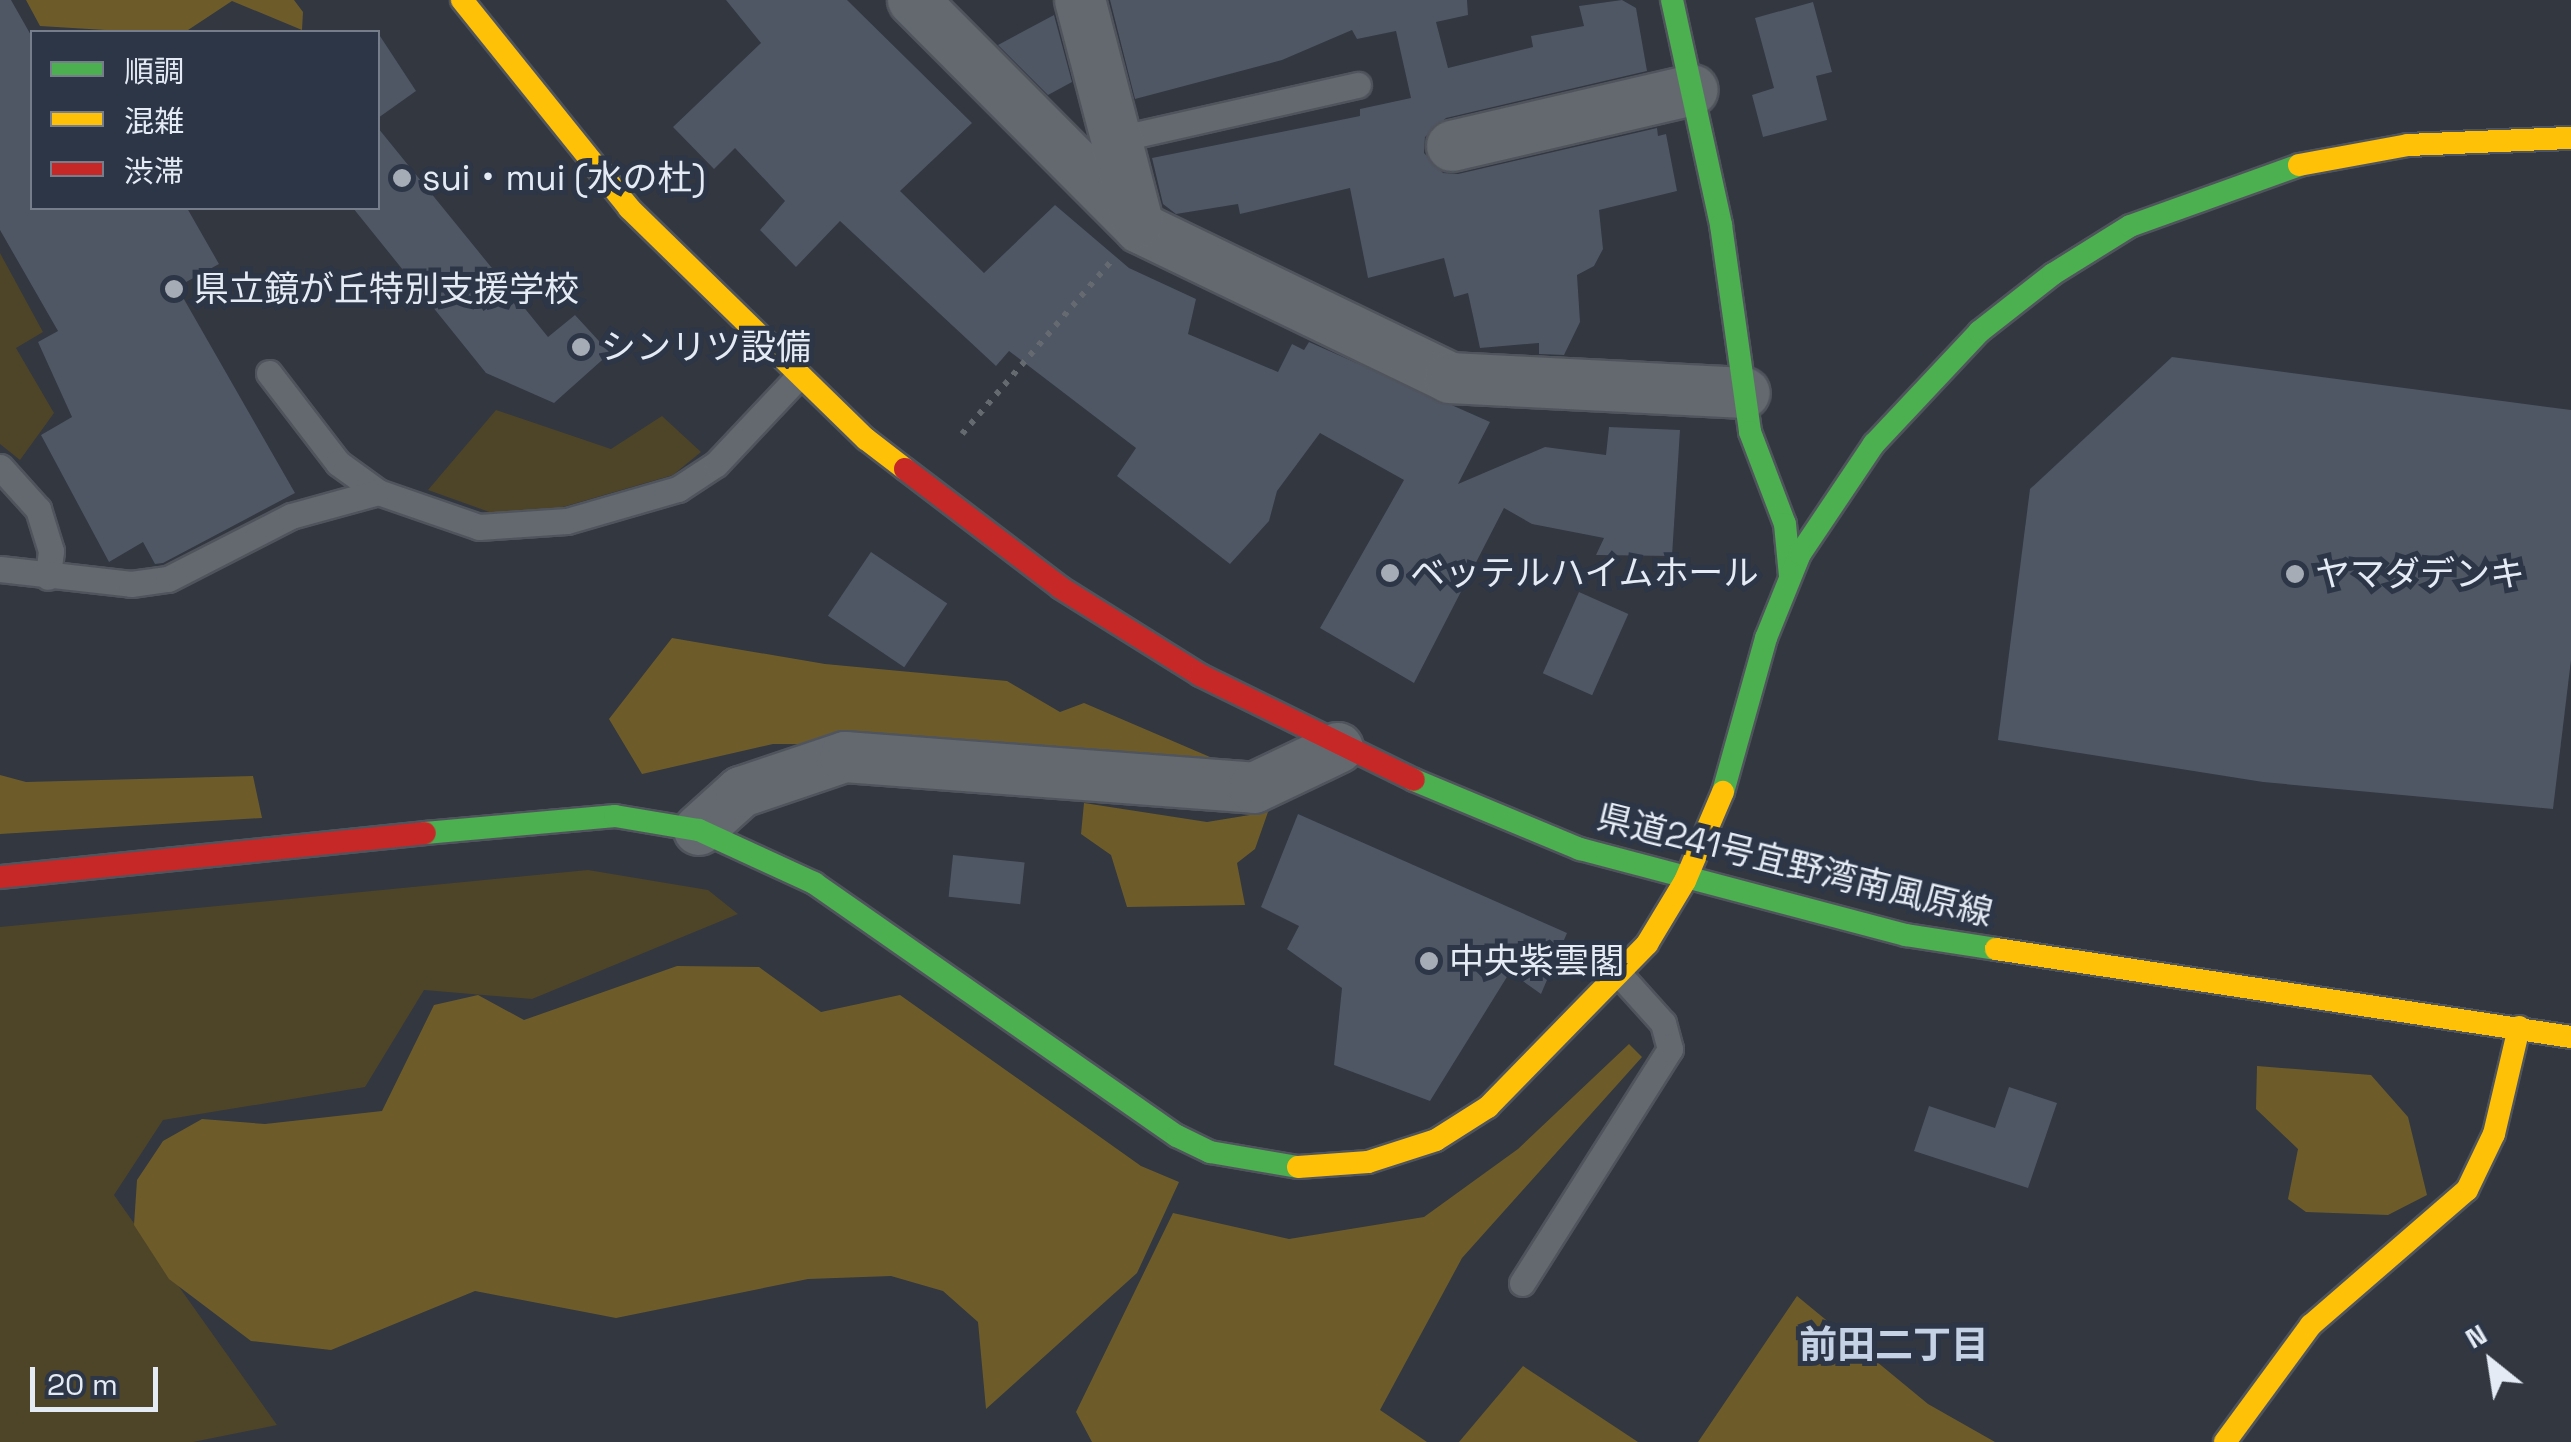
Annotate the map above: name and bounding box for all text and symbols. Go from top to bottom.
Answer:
legend [30,30,380,210]
text: 順調 [124,52,184,91]
text: 混雑 [124,102,184,141]
text: 渋滞 [124,152,184,191]
place label: sui・mui (水の杜) [422,157,706,199]
marker: sui・mui (水の杜) [391,167,413,189]
place label: 県立鏡が丘特別支援学校 [194,268,579,310]
marker: 県立鏡が丘特別支援学校 [163,278,185,300]
place label: シンリツ設備 [601,326,811,368]
marker: シンリツ設備 [570,336,592,358]
place label: ベッテルハイムホール [1410,552,1760,594]
place label: ヤマダデンキ [2315,553,2525,595]
marker: ベッテルハイムホール [1379,562,1401,584]
marker: ヤマダデンキ [2284,563,2306,585]
street label: 県道241号宜野湾南風原線 [1593,796,1997,934]
place label: 中央紫雲閣 [1449,940,1624,982]
marker: 中央紫雲閣 [1418,950,1440,972]
north arrow [2441,1312,2541,1412]
text: N [2459,1316,2493,1356]
district label: 前田二丁目 [1799,1323,1989,1369]
scale bar [35,1347,162,1409]
text: 20 m [47,1365,118,1404]

